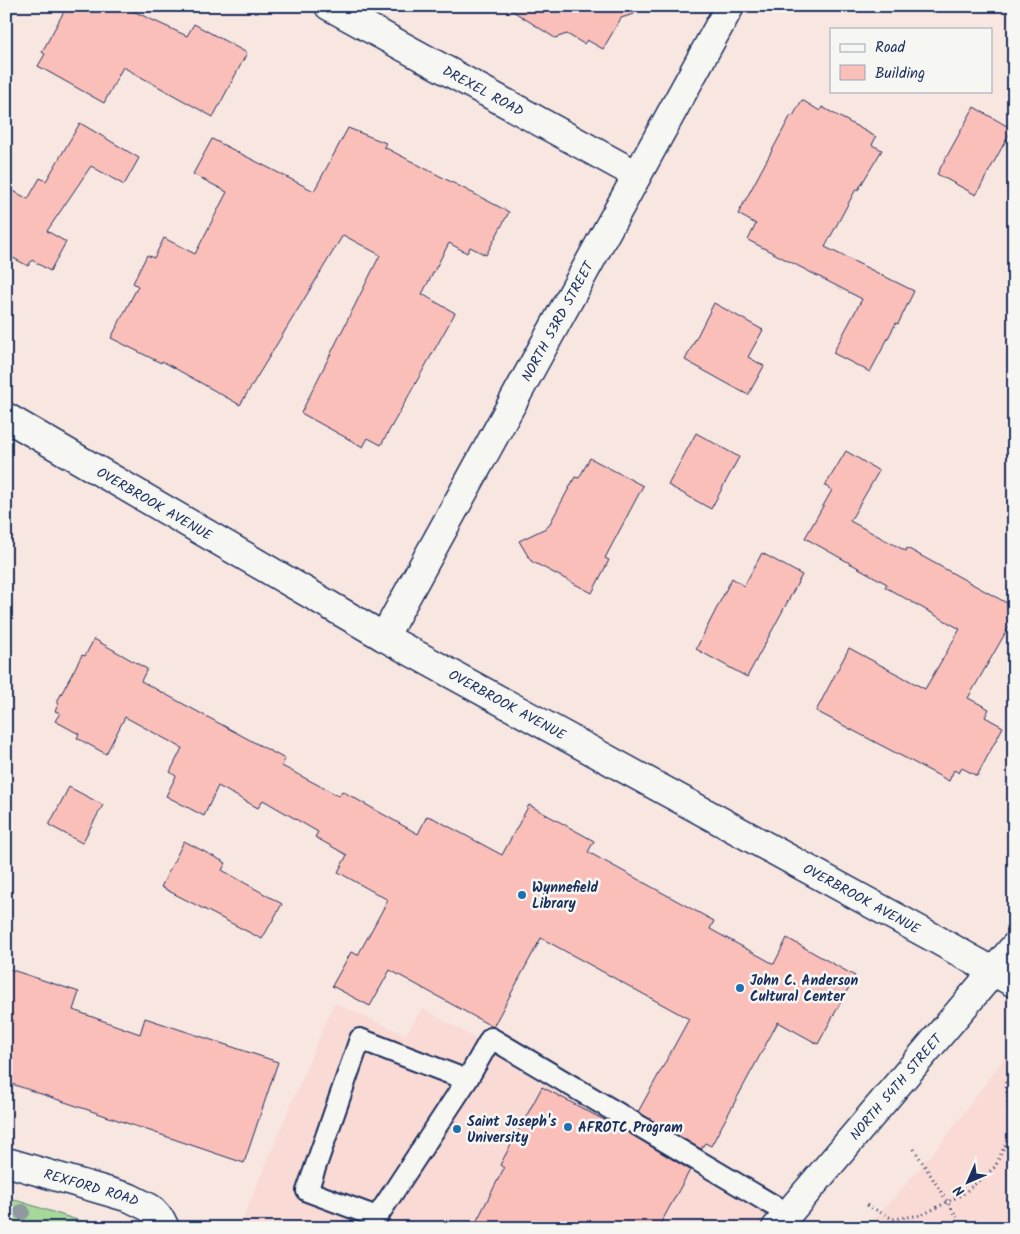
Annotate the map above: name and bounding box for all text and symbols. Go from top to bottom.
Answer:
legend [830,28,992,92]
text: Road [875,36,906,60]
street label: DREXEL ROAD [438,60,528,123]
text: Building [875,62,925,86]
street label: NORTH 53RD STREET [516,256,601,386]
street label: OVERBROOK AVENUE [92,462,217,547]
street label: OVERBROOK AVENUE [444,664,570,747]
street label: OVERBROOK AVENUE [799,858,925,941]
place label: Wynnefield Library [532,877,598,915]
marker: Wynnefield Library [516,889,528,901]
place label: John C. Anderson Cultural Center [750,970,859,1008]
marker: John C. Anderson Cultural Center [734,982,746,994]
street label: NORTH 54TH STREET [845,1028,949,1146]
place label: Saint Joseph's University [467,1111,557,1149]
place label: AFROTC Program [578,1117,683,1139]
marker: AFROTC Program [562,1121,574,1133]
marker: Saint Joseph's University [451,1123,463,1135]
north arrow [942,1156,992,1206]
street label: REXFORD ROAD [41,1163,143,1213]
text: N [948,1179,970,1201]

